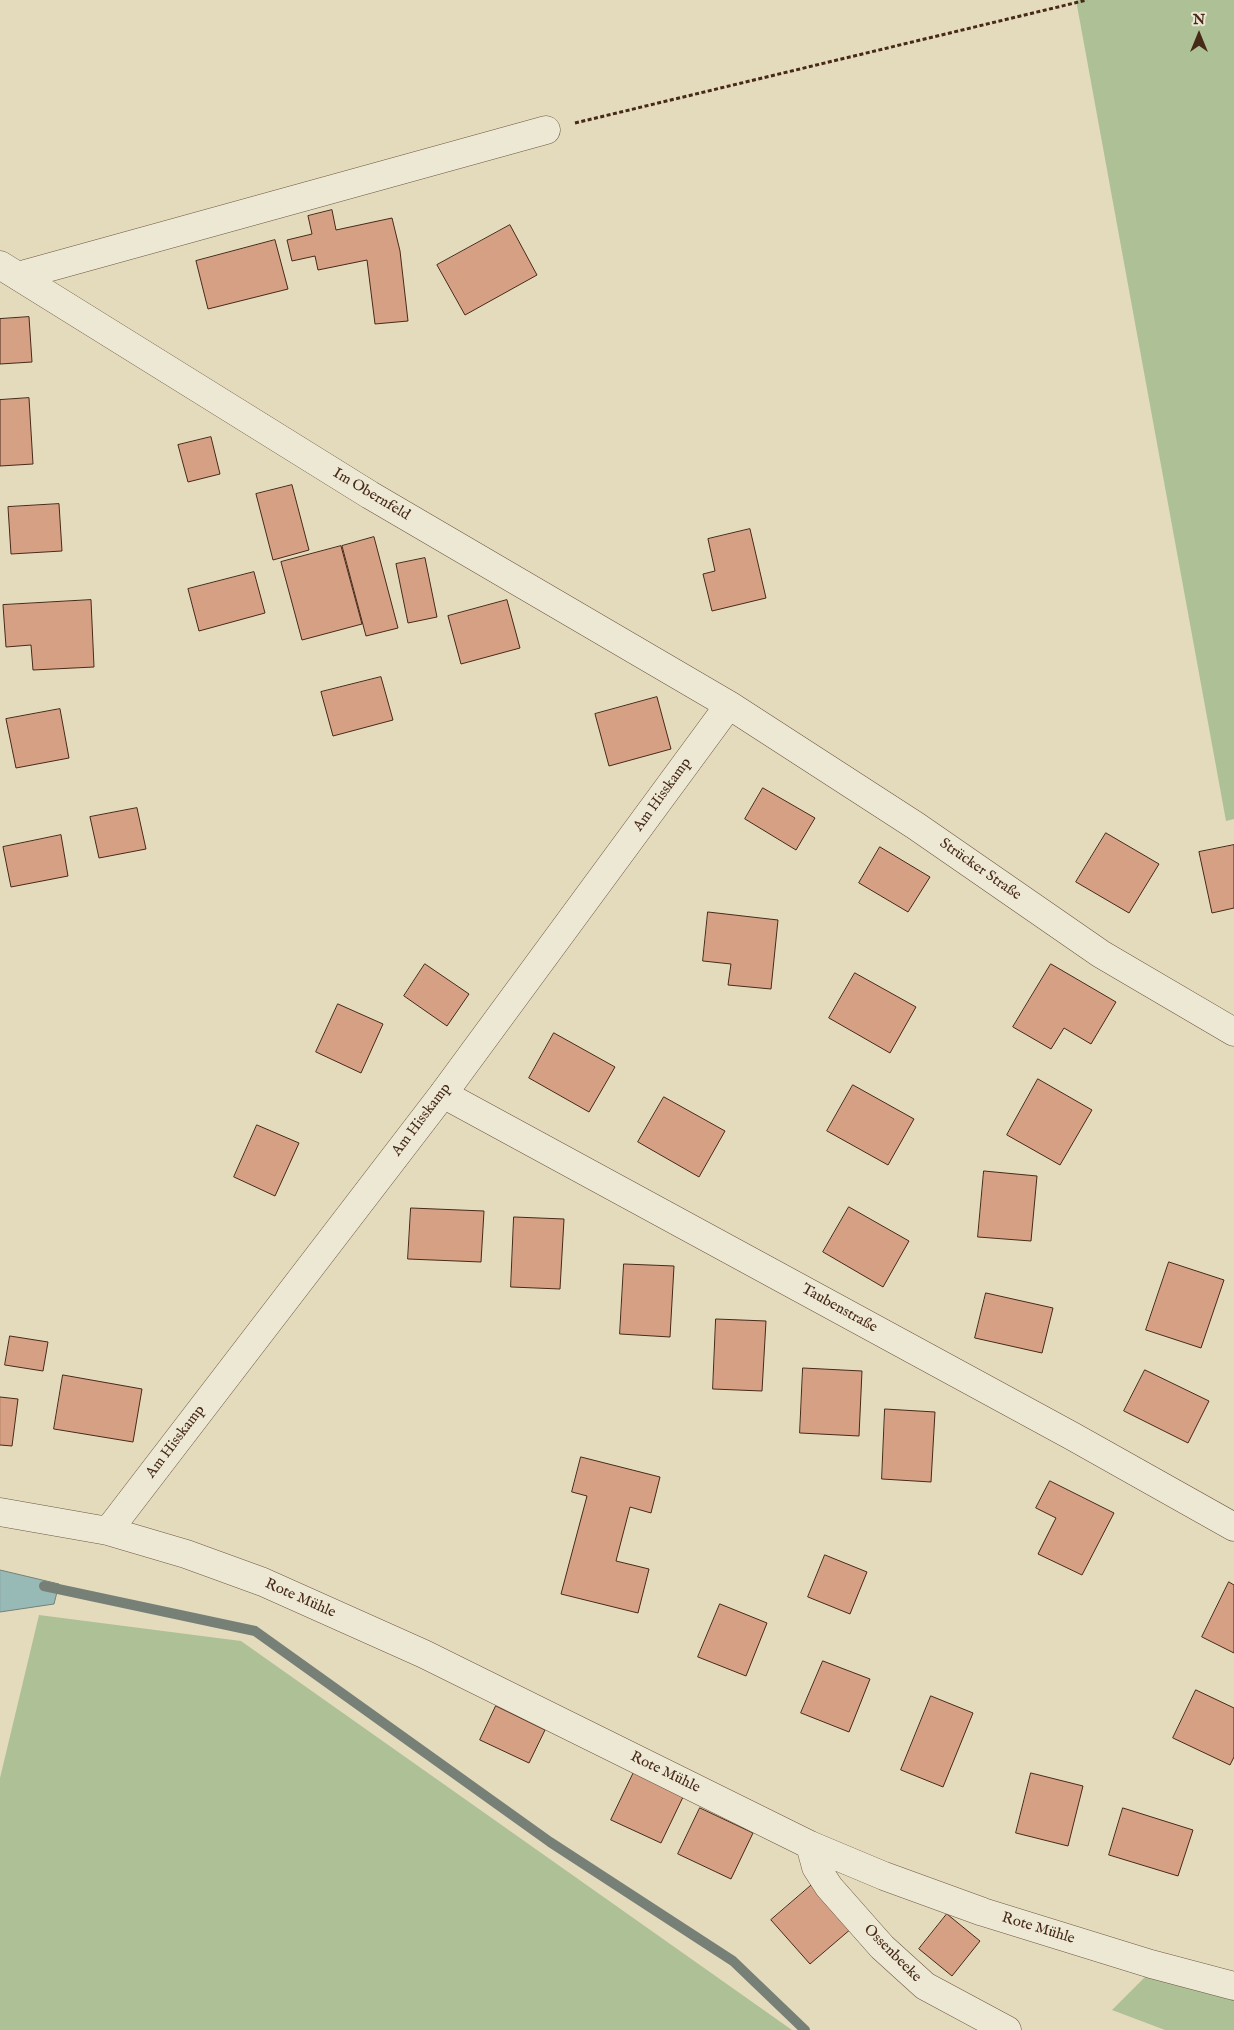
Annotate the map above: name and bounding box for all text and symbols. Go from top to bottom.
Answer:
north arrow [1174,10,1224,60]
text: N [1193,11,1205,29]
street label: Im Obernfeld [329,465,413,525]
street label: Am Hisskamp [630,755,696,835]
street label: Strücker Straße [936,835,1024,905]
street label: Am Hisskamp [389,1080,455,1160]
street label: Taubenstraße [798,1281,880,1337]
street label: Am Hisskamp [143,1402,209,1482]
street label: Rote Mühle [262,1575,338,1623]
street label: Rote Mühle [627,1748,703,1798]
street label: Rote Mühle [999,1909,1077,1949]
street label: Ossenbeeke [859,1921,925,1987]

